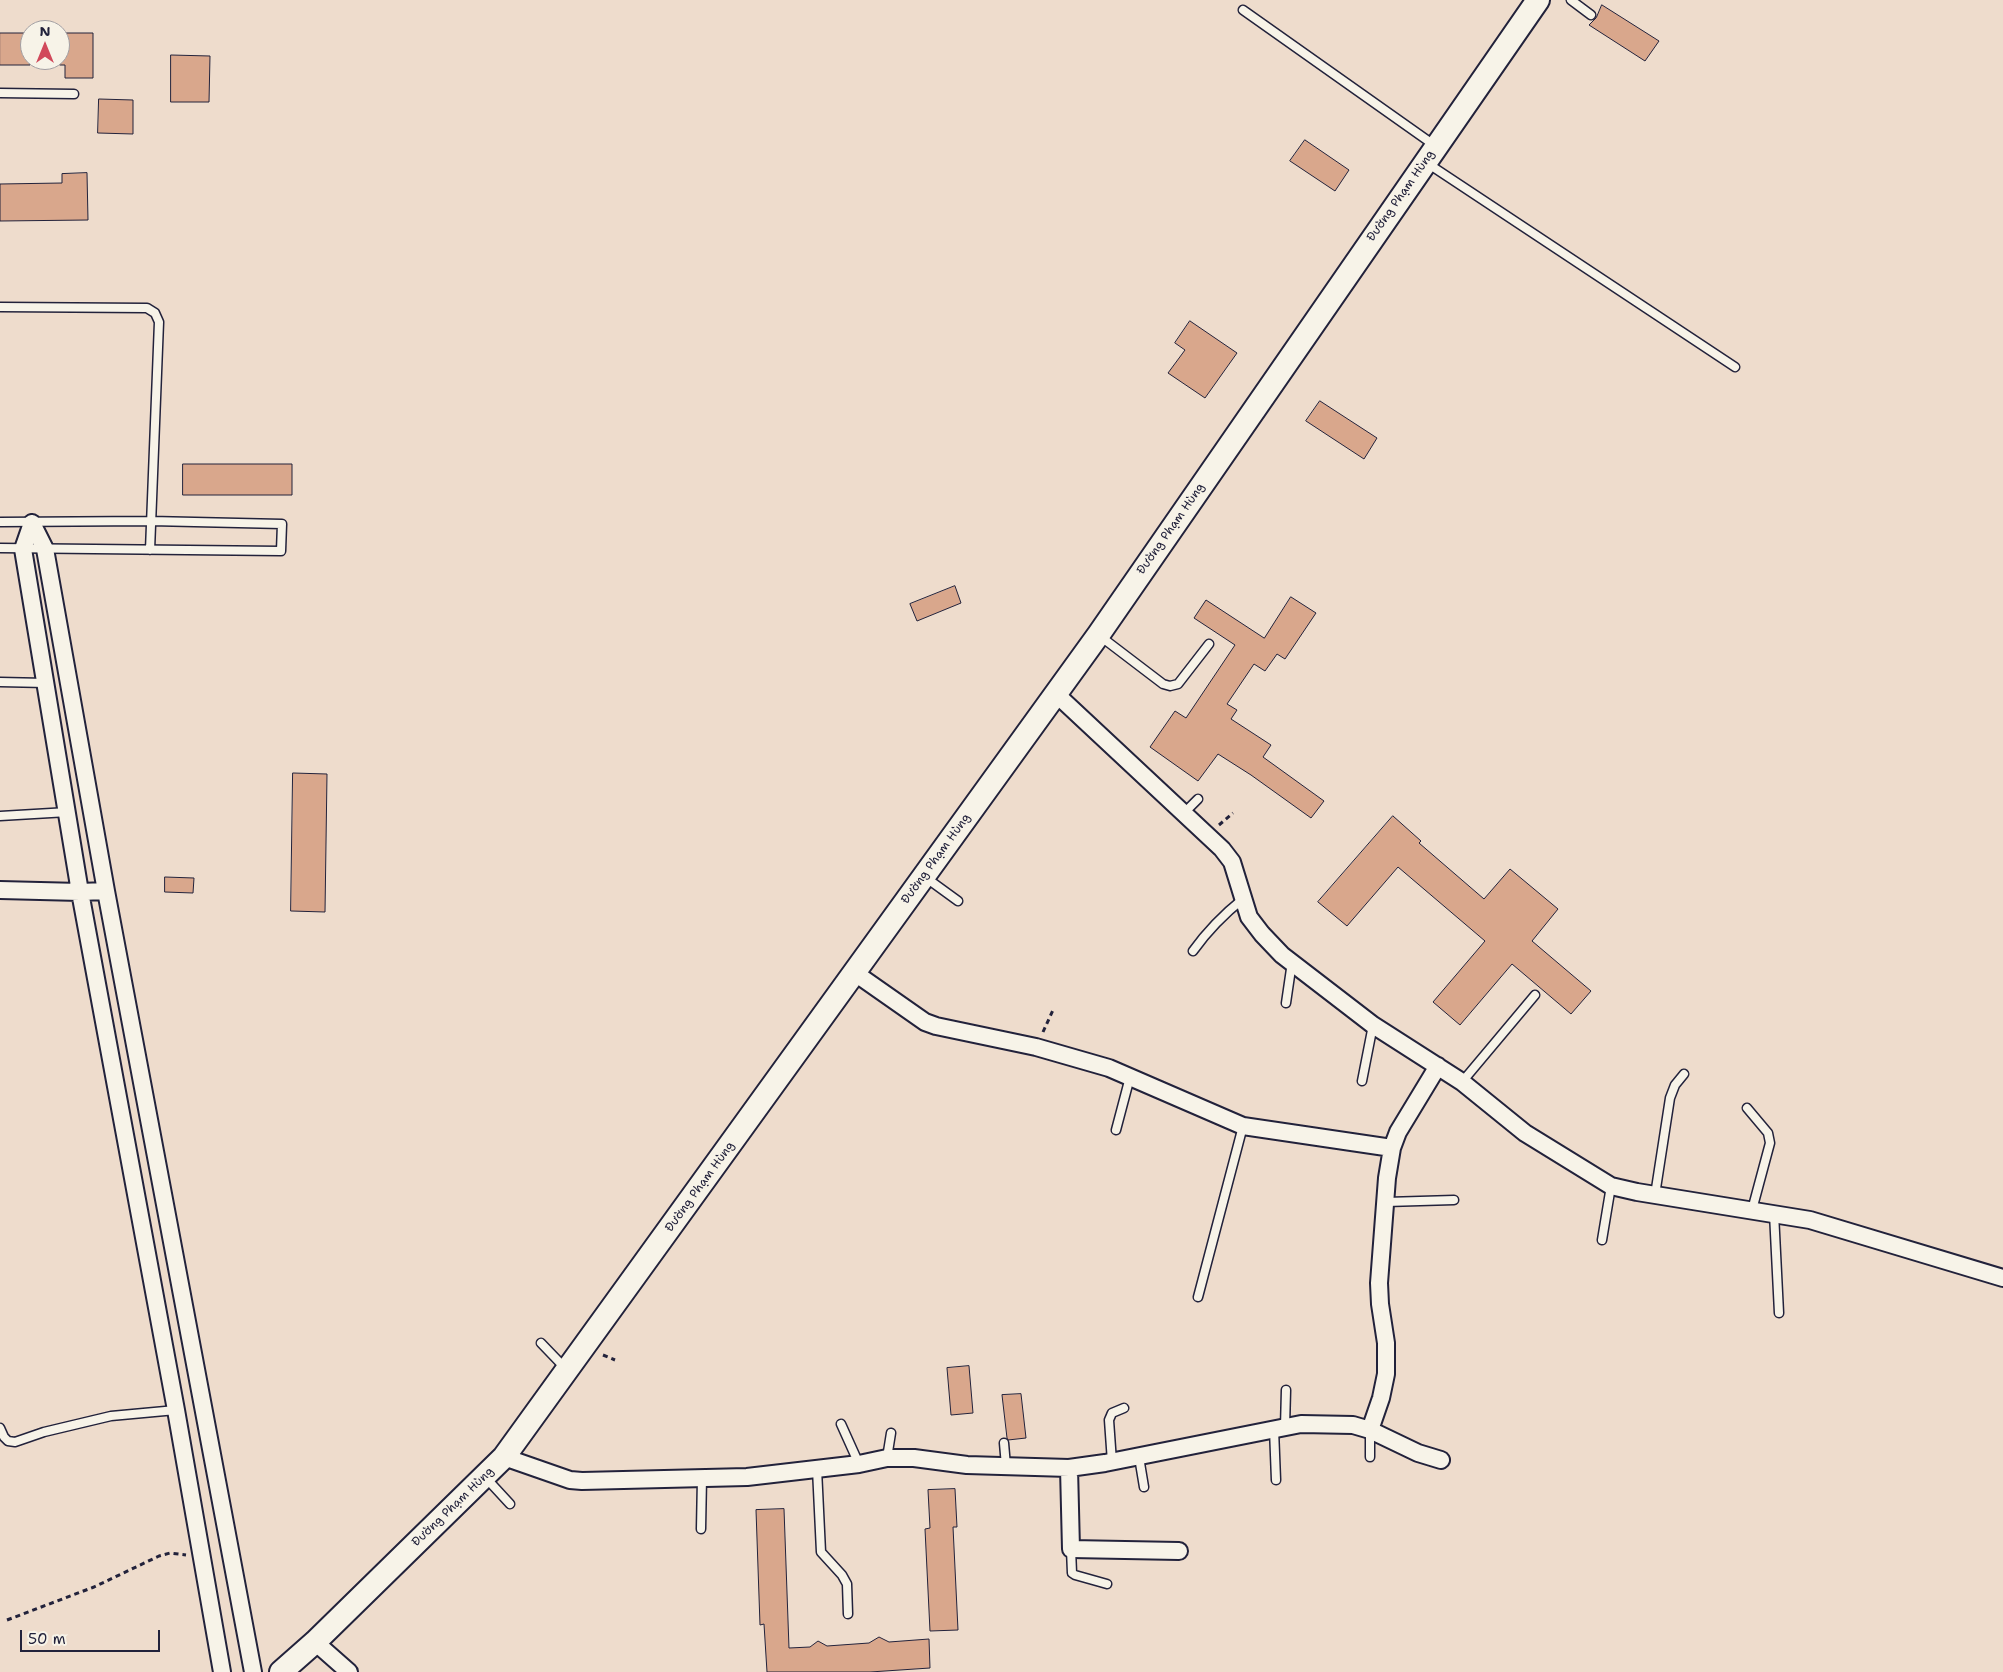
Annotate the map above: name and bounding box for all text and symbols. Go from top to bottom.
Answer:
north arrow [20,20,70,70]
text: N [39,22,51,40]
street label: Đường Phạm Hùng [1364,148,1438,244]
street label: Đường Phạm Hùng [1134,481,1208,577]
street label: Đường Phạm Hùng [898,811,974,907]
street label: Đường Phạm Hùng [662,1139,738,1235]
street label: Đường Phạm Hùng [409,1464,497,1550]
scale bar [22,1620,162,1652]
text: 50 m [28,1629,66,1649]

